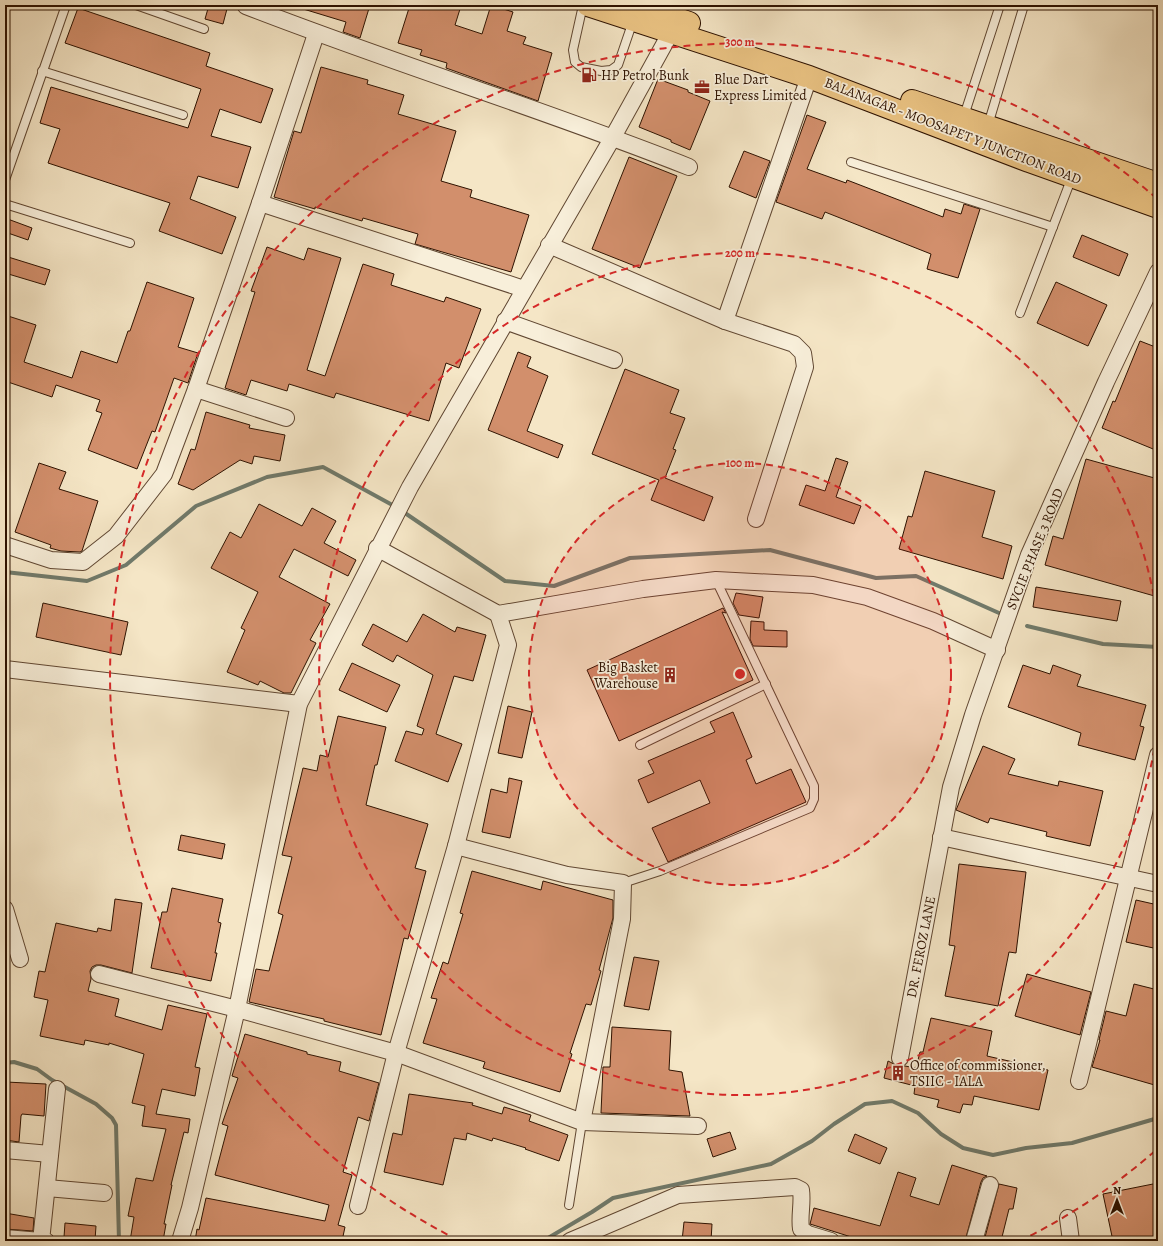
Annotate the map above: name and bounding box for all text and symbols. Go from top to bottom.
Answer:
text: 300 m [725,34,755,50]
fuel station icon: HP Petrol Bunk [580,66,598,84]
place label: HP Petrol Bunk [601,66,689,85]
place label: Blue Dart Express Limited [714,70,807,105]
street label: BALANAGAR - MOOSAPET Y JUNCTION ROAD [822,73,1084,189]
office icon: Blue Dart Express Limited [693,78,711,96]
text: 200 m [725,245,755,261]
text: 100 m [726,455,754,471]
street label: SVCIE PHASE 3 ROAD [1002,485,1068,613]
place label: Big Basket Warehouse [593,658,658,693]
building icon: Big Basket Warehouse [661,666,679,684]
centre of rings [733,667,747,681]
street label: DR. FEROZ LANE [902,894,940,1000]
place label: Office of commissioner, TSIIC - IALA [910,1056,1046,1091]
building icon: Office of commissioner, TSIIC - IALA [889,1064,907,1082]
north arrow [1097,1180,1137,1220]
text: N [1113,1183,1121,1198]

